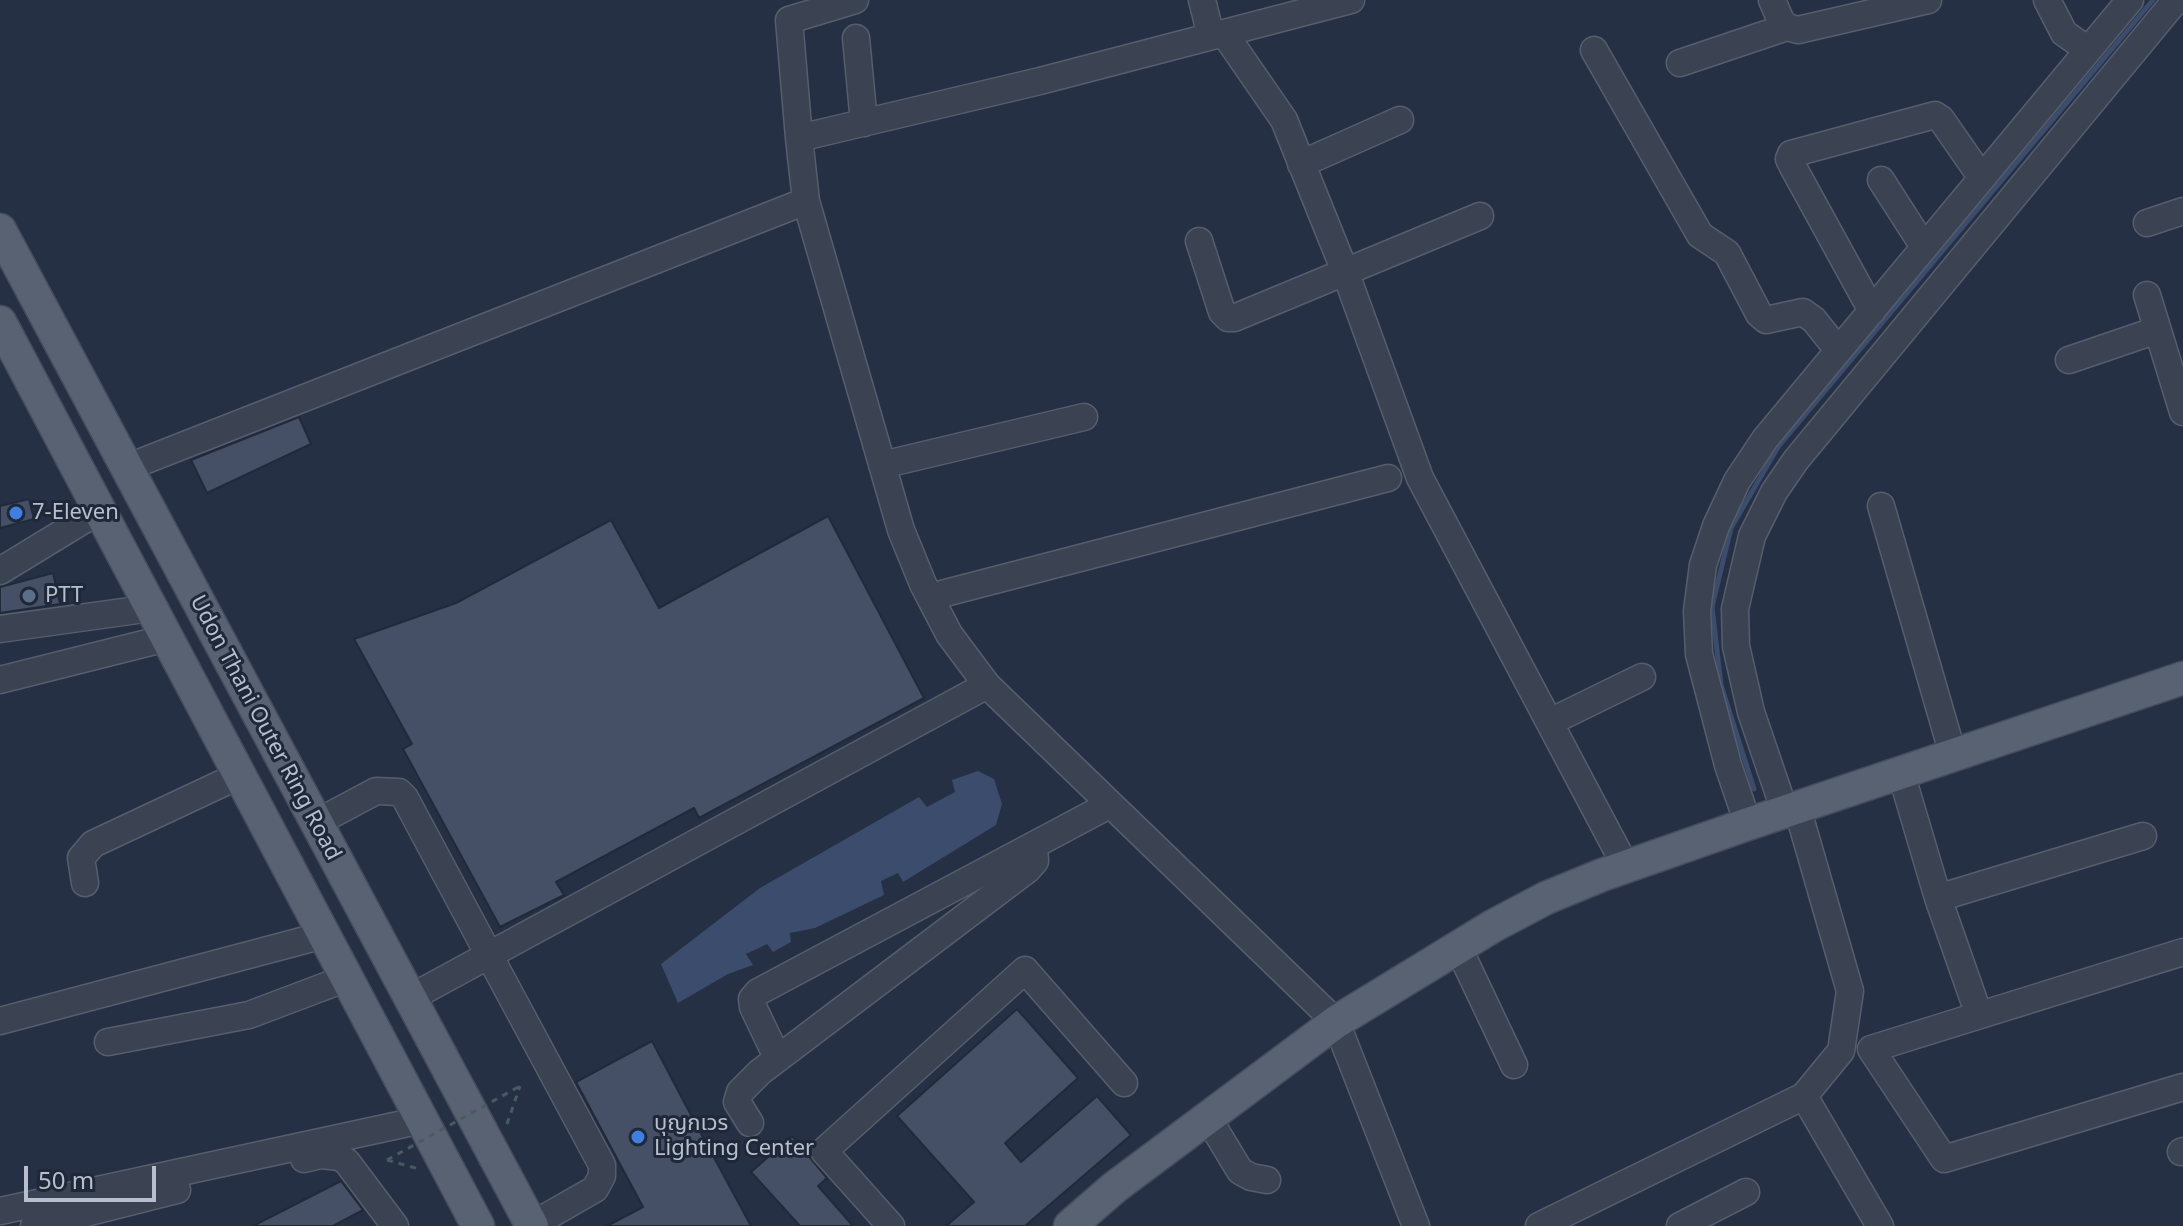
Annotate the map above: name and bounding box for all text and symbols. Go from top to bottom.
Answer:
place label: 7-Eleven [32,500,119,526]
marker: 7-Eleven [7,504,25,522]
place label: PTT [45,583,83,609]
marker: PTT [20,587,38,605]
street label: Udon Thani Outer Ring Road [184,591,346,865]
place label: บุญกเวร Lighting Center [654,1111,814,1162]
marker: บุญกเวร Lighting Center [629,1128,647,1146]
scale bar [28,1150,160,1200]
text: 50 m [38,1163,94,1196]

